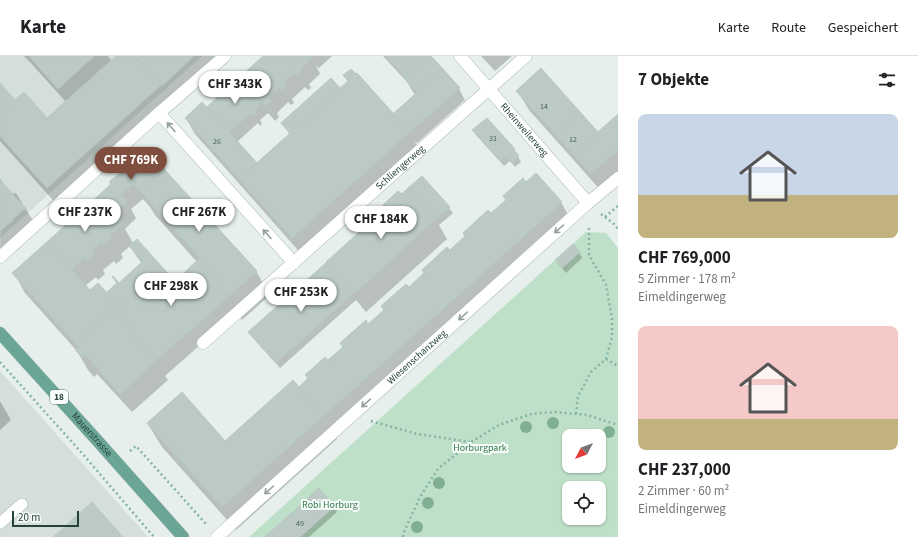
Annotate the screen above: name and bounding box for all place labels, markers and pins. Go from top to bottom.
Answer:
pin: CHF 343K [194,71,276,105]
pin: CHF 769K [90,147,172,181]
pin: CHF 237K [44,199,126,233]
pin: CHF 267K [158,199,240,233]
pin: CHF 184K [340,206,422,240]
pin: CHF 298K [130,273,212,307]
pin: CHF 253K [260,279,342,313]

